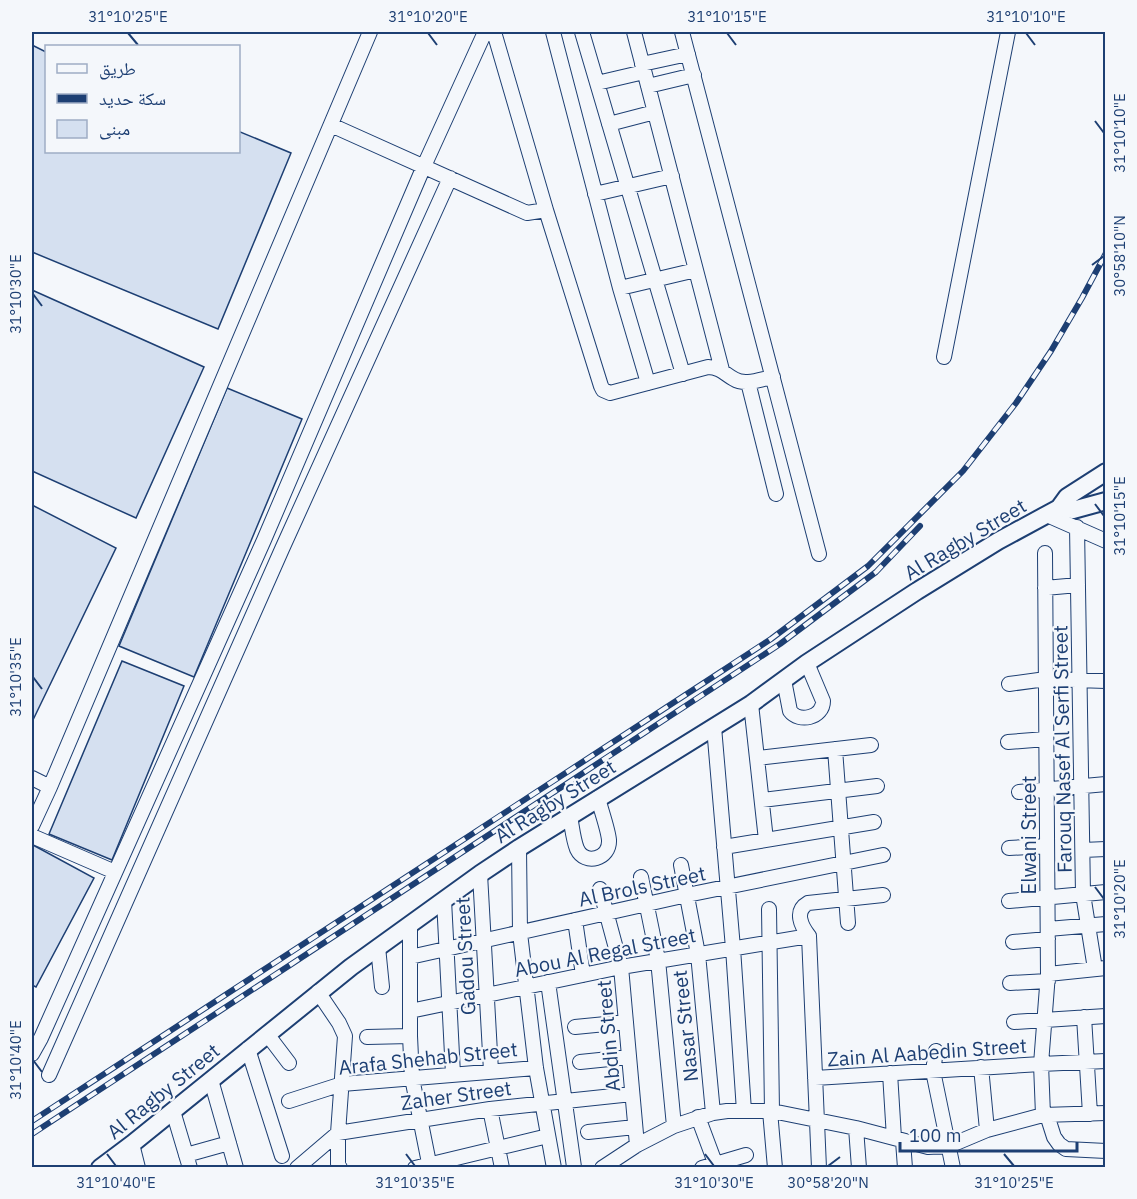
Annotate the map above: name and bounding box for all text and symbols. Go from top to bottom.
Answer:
text: 31°10'25"E [88,7,168,26]
text: 31°10'20"E [388,7,468,26]
text: 31°10'15"E [687,7,767,26]
text: 31°10'10"E [986,7,1066,26]
legend [45,45,240,153]
text: طريق [99,57,136,80]
text: سكة حديد [99,87,166,110]
text: 31°10'10"E [1110,93,1129,173]
text: مبنى [99,117,130,140]
text: 30°58'10"N [1110,215,1129,297]
text: 31°10'30"E [6,254,25,334]
text: 31°10'15"E [1110,476,1129,556]
street label: Al Ragby Street [899,492,1031,586]
street label: Farouq Nasef Al Serfi Street [1046,625,1078,873]
text: 31°10'35"E [6,637,25,717]
street label: Al Ragby Street [489,753,621,849]
street label: Elwani Street [1015,776,1042,894]
street label: Al Brols Street [576,859,708,913]
text: 31°10'20"E [1110,859,1129,939]
street label: Gadou Street [448,896,482,1016]
street label: Abou Al Regal Street [512,921,698,983]
street label: Nasar Street [666,969,704,1083]
street label: Abdin Street [590,979,626,1093]
text: 31°10'40"E [6,1020,25,1100]
street label: Zain Al Aabedin Street [826,1032,1028,1072]
street label: Arafa Shehab Street [337,1035,519,1081]
street label: Al Ragby Street [101,1037,225,1145]
street label: Zaher Street [399,1074,513,1116]
scale bar [900,1115,1077,1153]
text: 100 m [909,1124,961,1147]
text: 31°10'40"E [76,1173,156,1192]
text: 31°10'35"E [375,1173,455,1192]
text: 31°10'30"E [674,1173,754,1192]
text: 30°58'20"N [787,1173,869,1192]
text: 31°10'25"E [974,1173,1054,1192]

